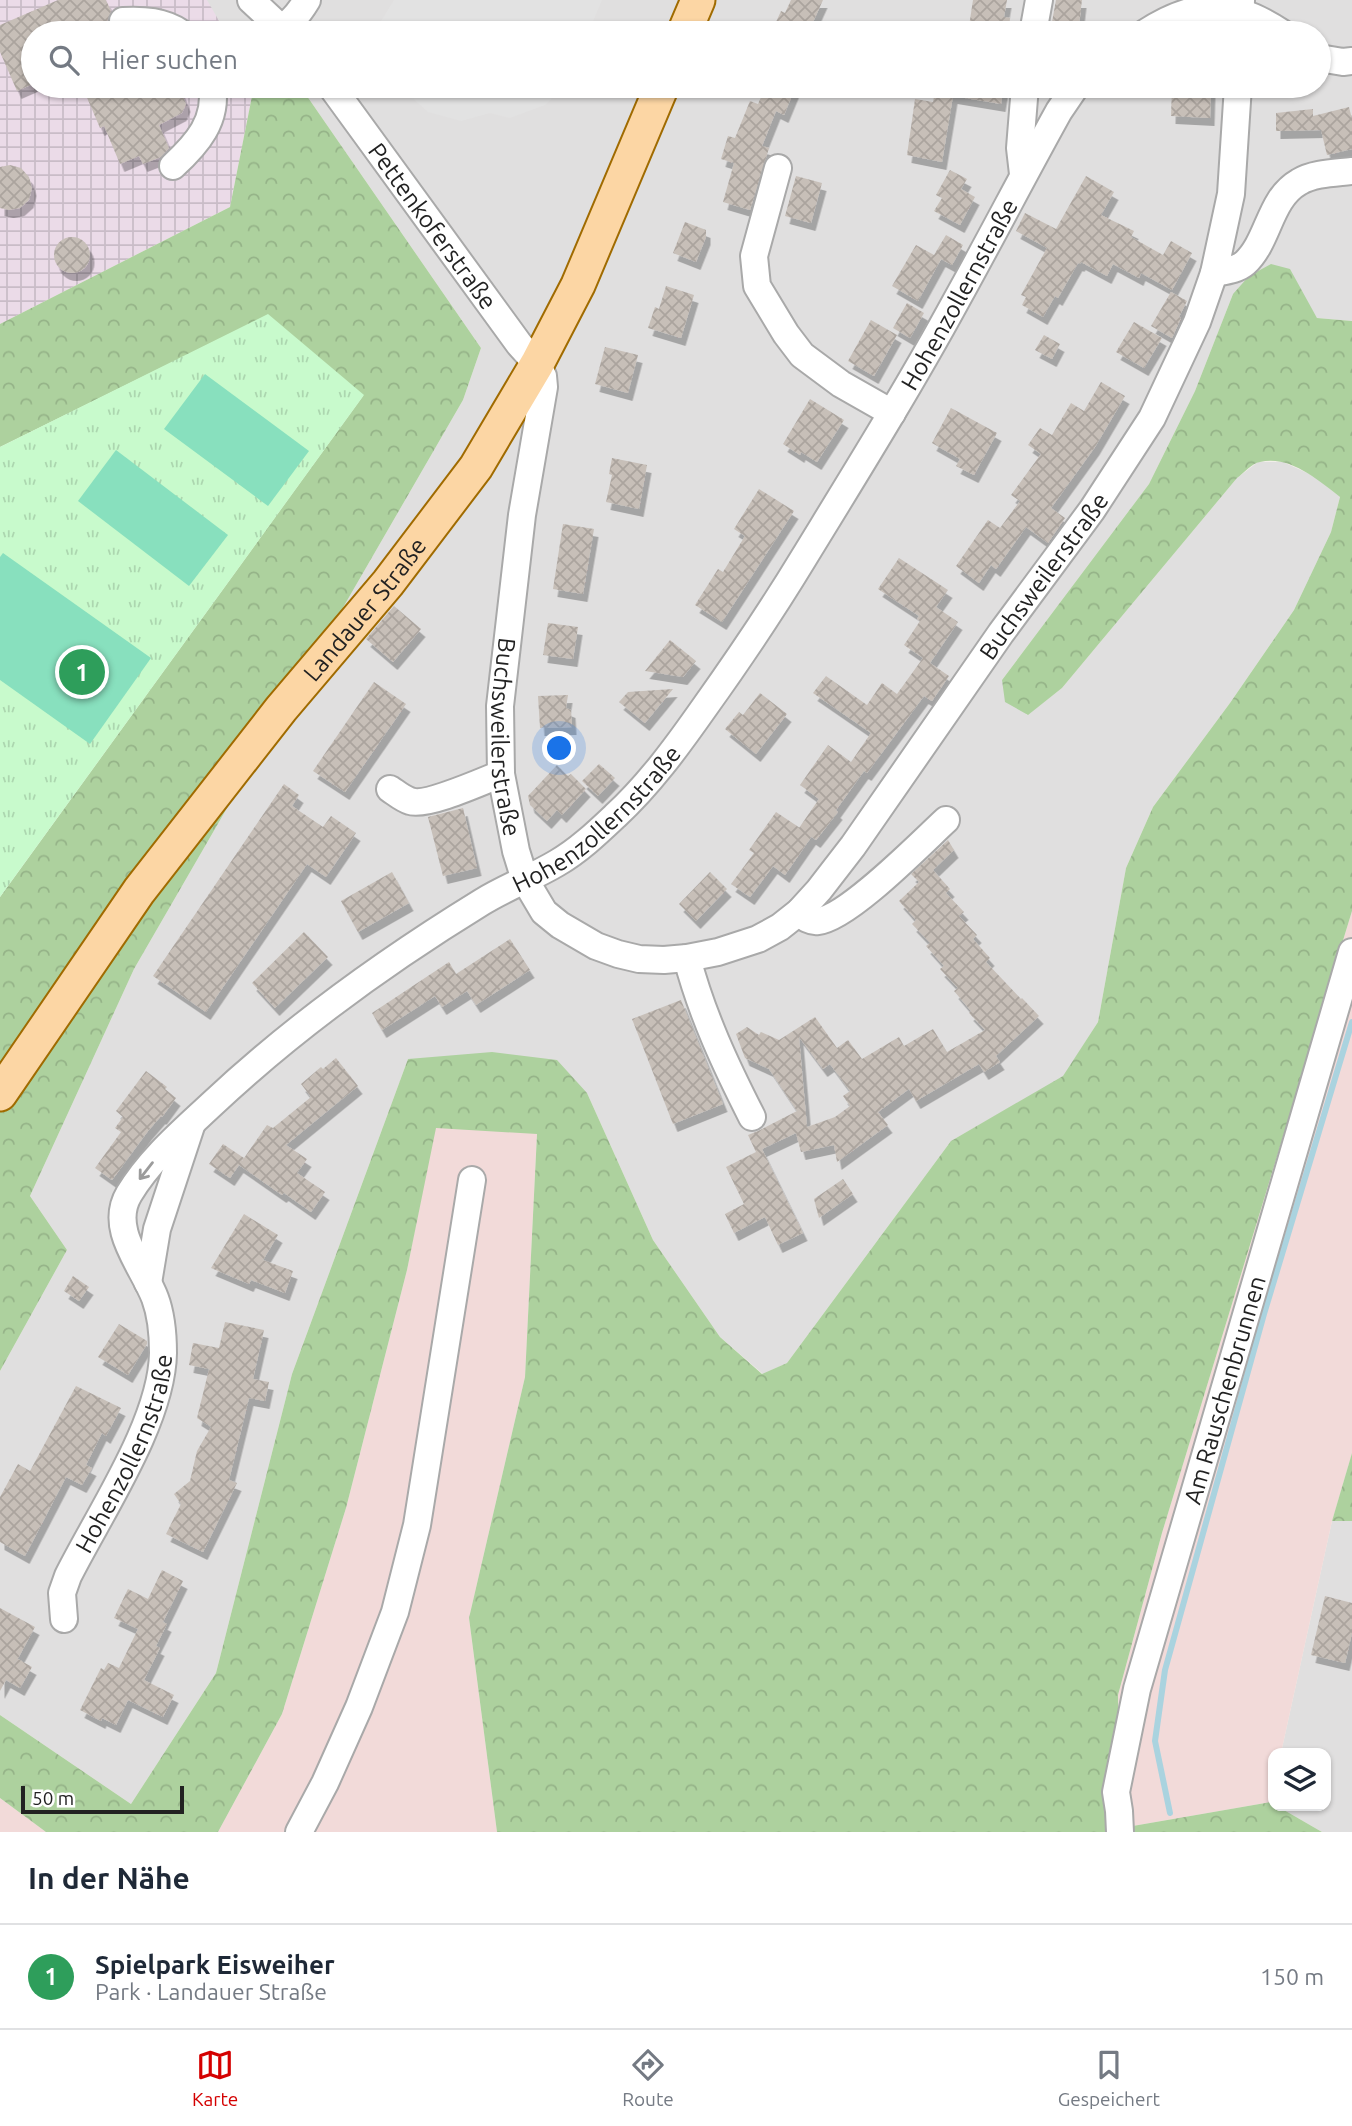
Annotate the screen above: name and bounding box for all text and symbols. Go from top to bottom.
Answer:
search box [21,21,1331,98]
icon: search [45,41,83,79]
text: Hier suchen [101,45,238,74]
street label: Pettenkoferstraße [363,137,502,314]
street label: Hohenzollernstraße [895,194,1022,395]
street label: Buchsweilerstraße [974,488,1113,664]
street label: Landauer Straße [298,532,431,686]
street label: Buchsweilerstraße [486,636,526,838]
pin: 1 [59,646,105,698]
your location [542,731,576,765]
street label: Hohenzollernstraße [508,740,686,897]
one-way arrow [138,1162,153,1180]
street label: Am Rauschenbrunnen [1178,1273,1270,1507]
street label: Hohenzollernstraße [70,1353,177,1557]
map controls [1268,1748,1331,1811]
button: layers [1268,1748,1331,1811]
scale bar [21,1783,184,1815]
text: 50 m [32,1787,74,1809]
text: In der Nähe [28,1861,190,1895]
text: Spielpark Eisweiher [95,1950,335,1979]
text: 1 [45,1964,57,1989]
text: 150 m [1260,1964,1324,1989]
text: Park · Landauer Straße [95,1979,327,2004]
tab: Karte [192,2046,238,2110]
tab: Route [622,2046,674,2110]
tab: Gespeichert [1058,2046,1160,2110]

